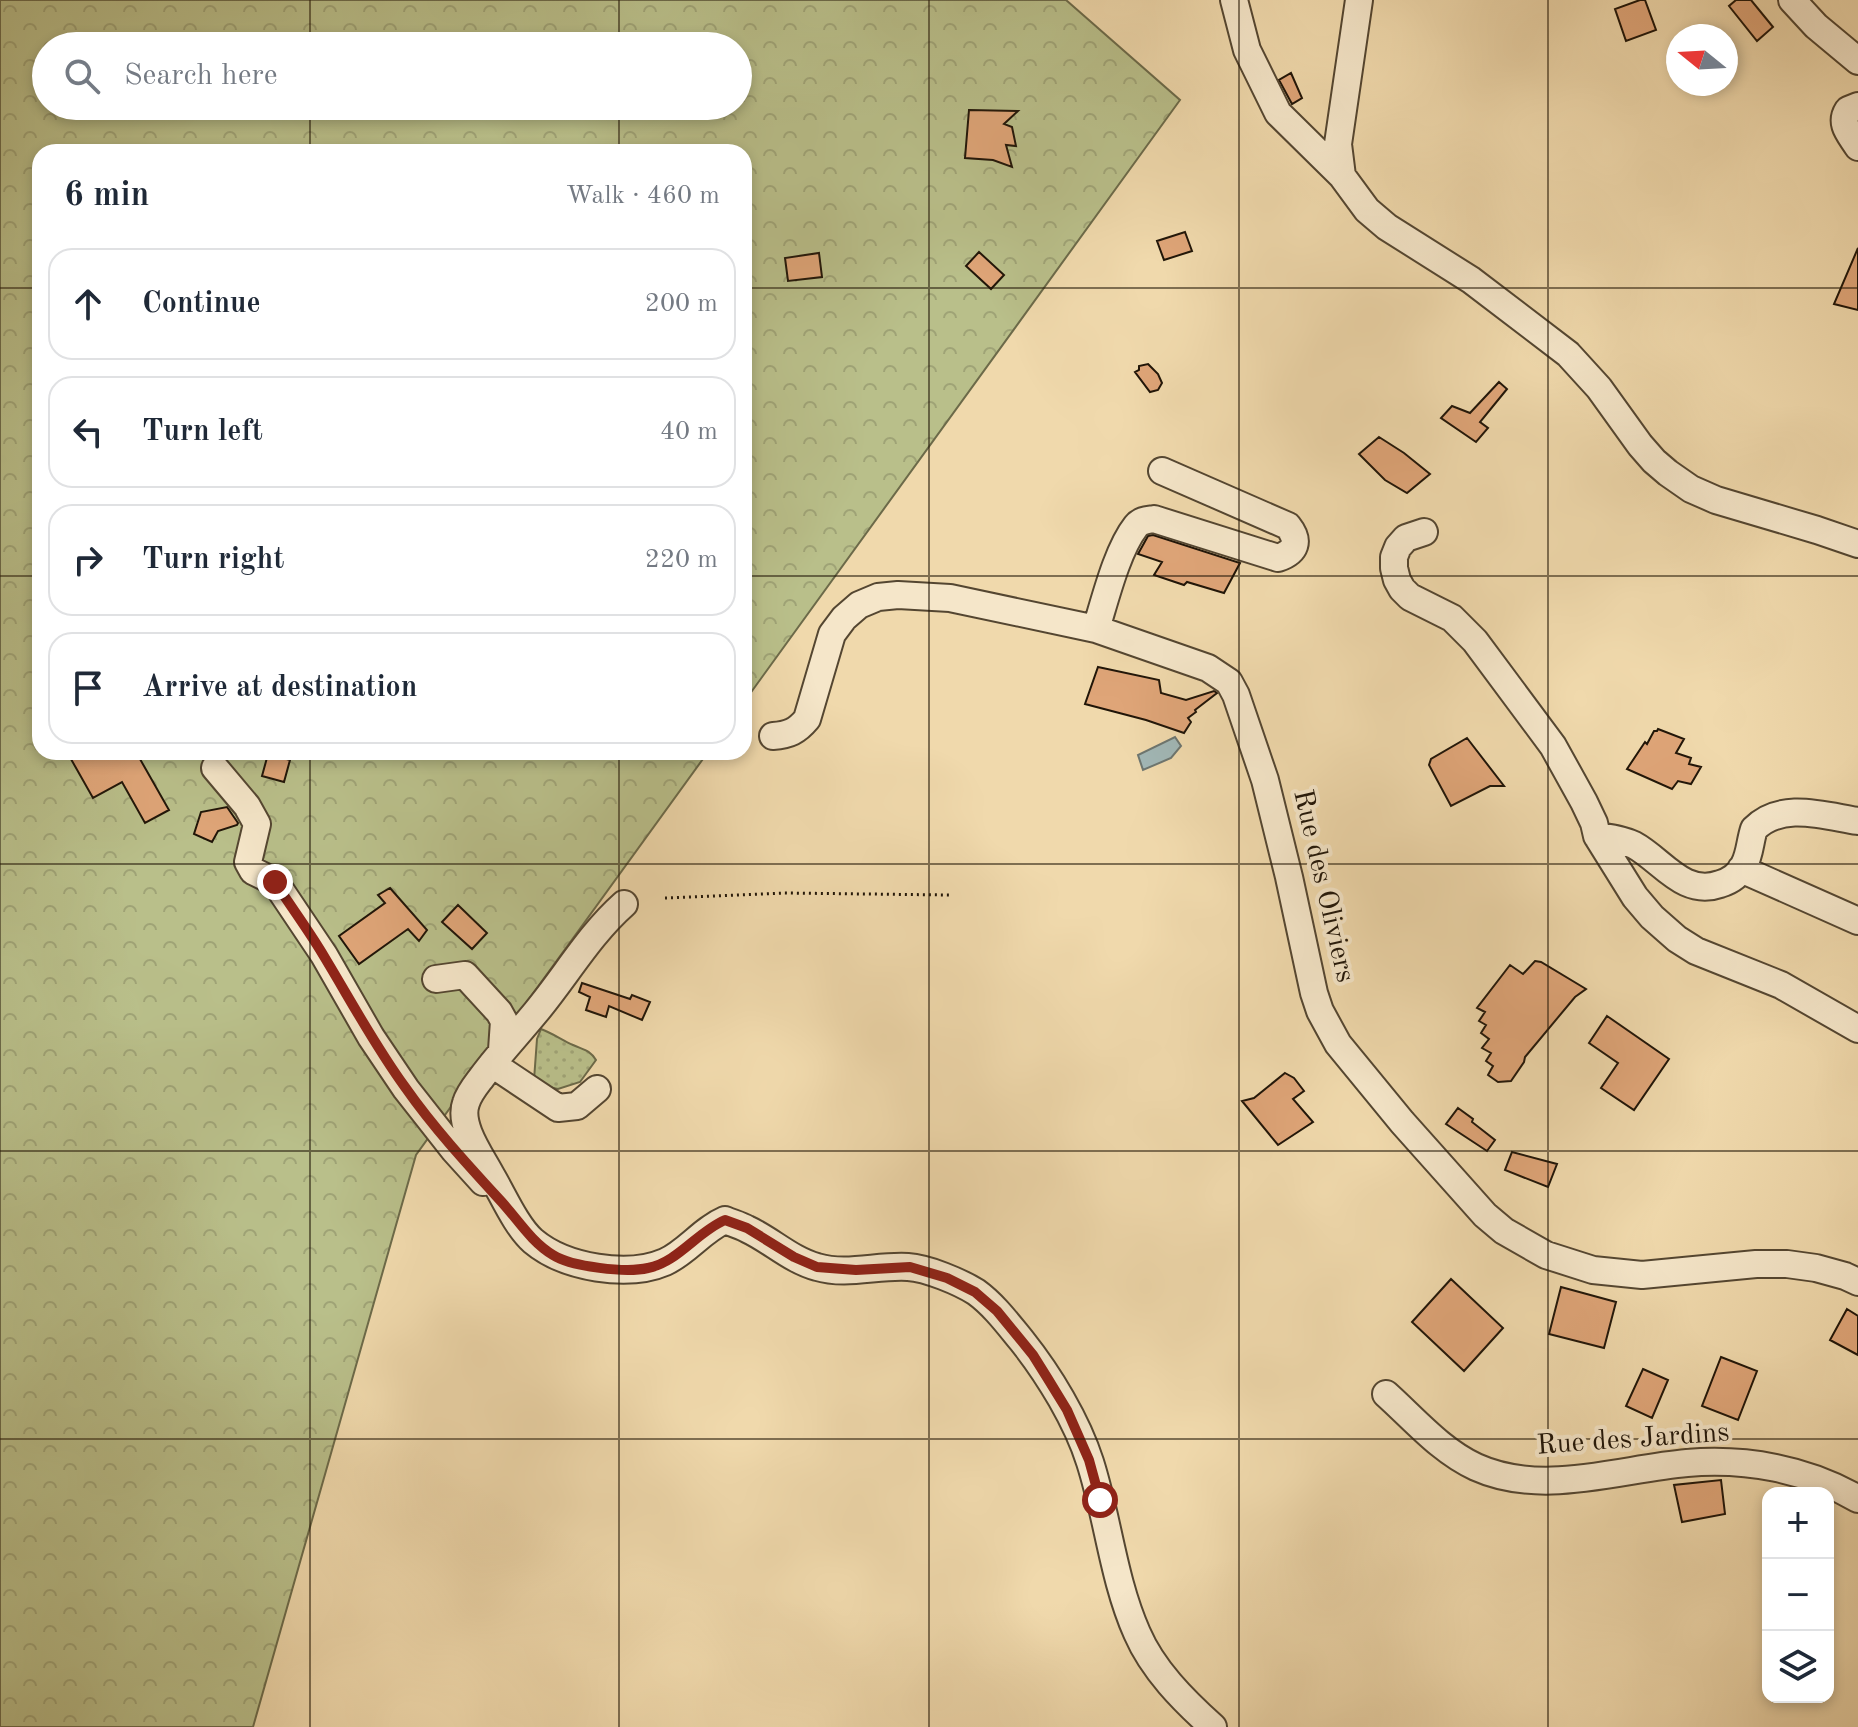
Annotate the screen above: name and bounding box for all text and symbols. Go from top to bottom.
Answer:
north arrow [1666,24,1738,96]
search box [32,32,752,120]
icon: search [60,54,104,98]
text: Search here [124,61,278,91]
text: 6 min [64,179,149,213]
text: Walk · 460 m [566,183,720,209]
icon: ahead [66,282,110,326]
text: Continue [142,289,261,319]
text: 200 m [645,291,718,317]
icon: left [66,410,110,454]
text: Turn left [142,417,263,447]
text: 40 m [660,419,718,445]
icon: right [66,538,110,582]
text: Turn right [142,545,284,575]
text: 220 m [645,547,718,573]
icon: arrive [66,666,110,710]
text: Arrive at destination [142,673,417,703]
street label: Rue des Oliviers [1287,787,1359,985]
route end [257,864,293,900]
street label: Rue des Jardins [1536,1419,1730,1461]
route start [1082,1482,1118,1518]
map controls [1762,1487,1834,1703]
button: + [1762,1487,1834,1559]
button: − [1762,1559,1834,1631]
button: layers [1762,1631,1834,1703]

